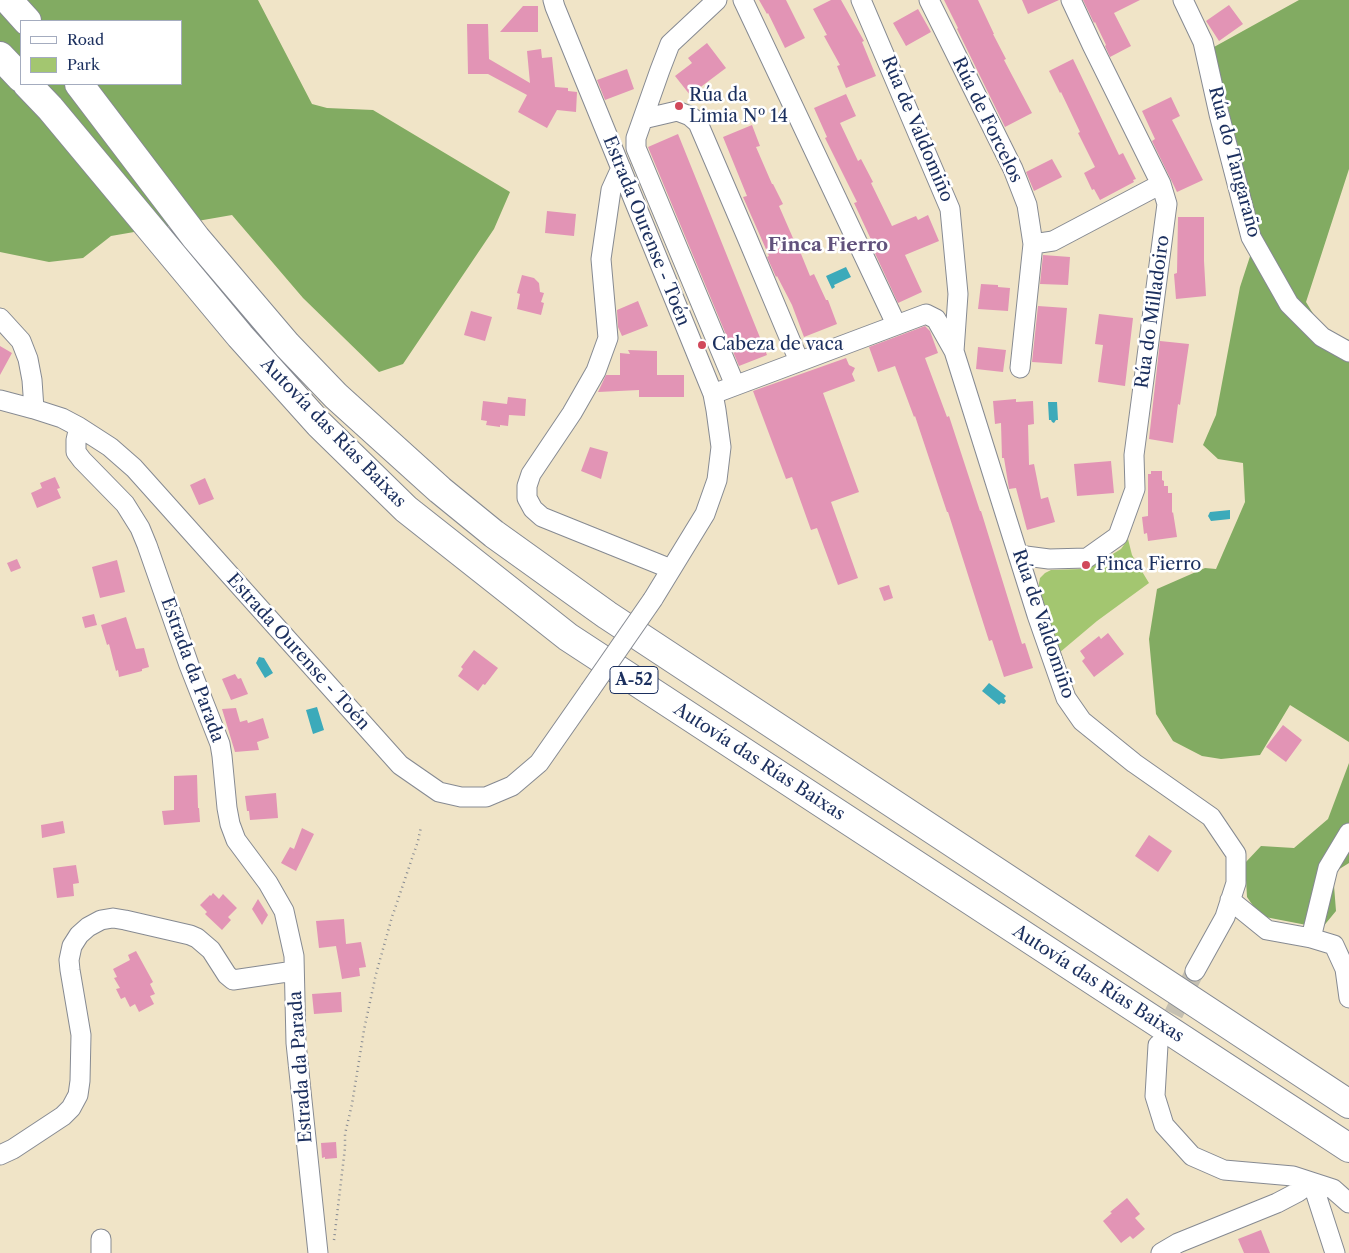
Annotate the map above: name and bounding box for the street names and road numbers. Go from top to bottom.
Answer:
street label: Rúa de Valdomiño [876,53,958,205]
street label: Rúa de Forcelos [947,54,1027,186]
street label: Rúa do Tangaraño [1203,84,1265,240]
street label: Estrada Ourense - Toén [598,133,694,329]
street label: Rúa do Milladoiro [1132,234,1174,390]
street label: Autovía das Rías Baixas [256,354,410,512]
street label: Rúa de Valdomiño [1007,546,1079,702]
street label: Estrada Ourense - Toén [222,569,374,735]
street label: Estrada da Parada [156,595,228,745]
road number: A-52 [610,666,658,694]
street label: Autovía das Rías Baixas [669,699,849,825]
street label: Autovía das Rías Baixas [1008,921,1188,1047]
street label: Estrada da Parada [285,990,317,1144]

